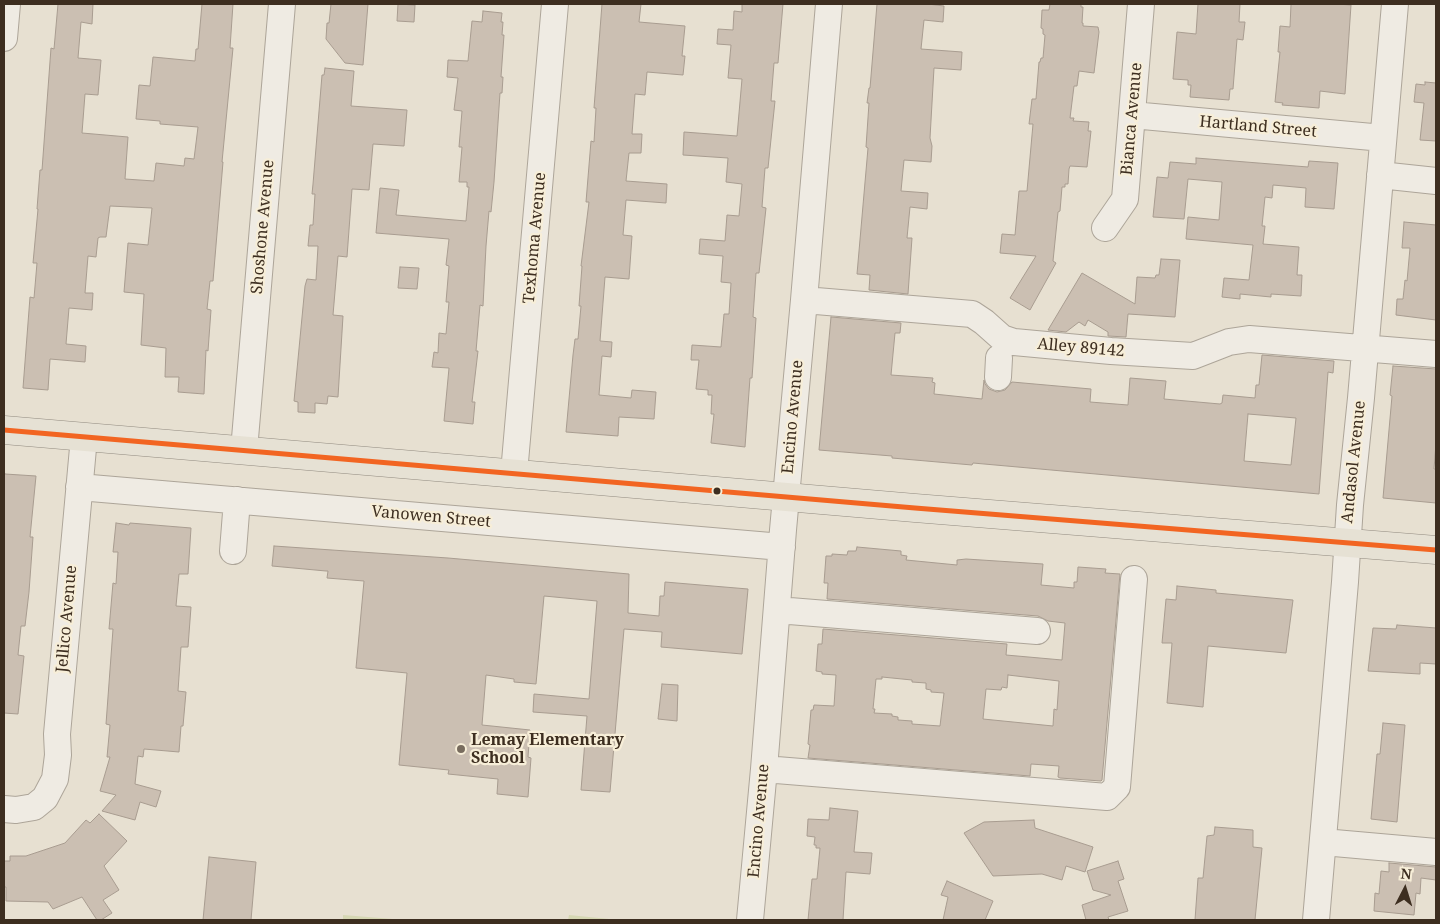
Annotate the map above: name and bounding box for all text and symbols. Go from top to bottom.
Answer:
street label: Bianca Avenue [1118,62,1146,176]
street label: Hartland Street [1199,112,1317,142]
street label: Shoshone Avenue [248,159,278,295]
street label: Texhoma Avenue [520,172,550,304]
street label: Alley 89142 [1036,335,1126,361]
street label: Encino Avenue [778,359,808,475]
street label: Andasol Avenue [1338,400,1370,524]
unlabelled marker [712,486,722,496]
street label: Vanowen Street [370,502,492,532]
street label: Jellico Avenue [53,564,81,674]
place label: Lemay Elementary School [471,730,624,768]
marker: Lemay Elementary School [455,743,467,755]
street label: Encino Avenue [744,763,774,879]
north arrow [1380,864,1430,914]
text: N [1400,864,1413,884]

